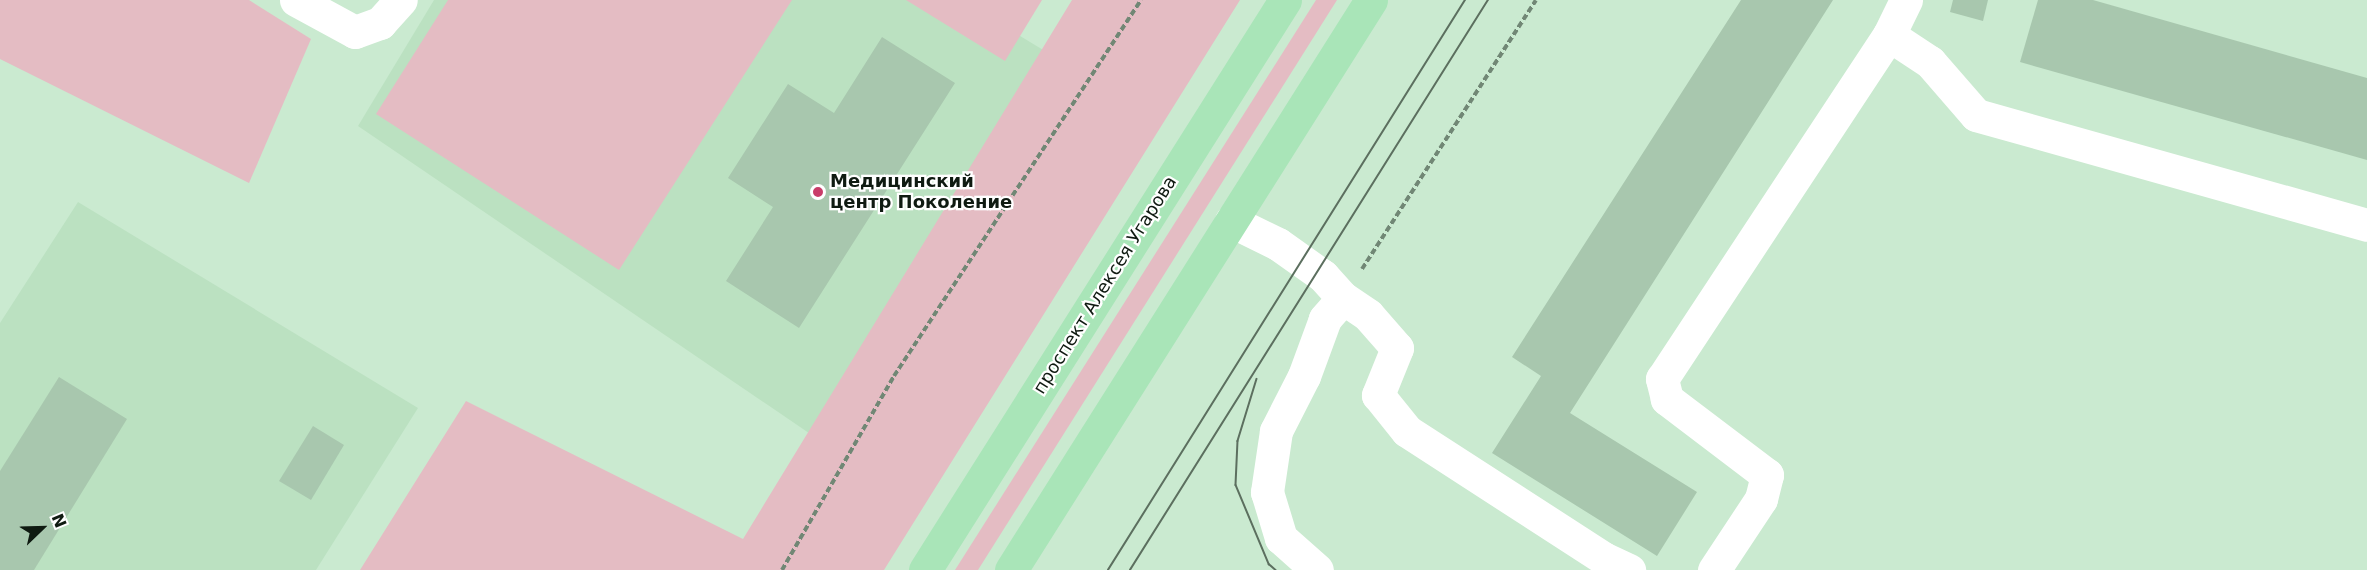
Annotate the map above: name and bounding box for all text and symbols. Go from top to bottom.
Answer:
place label: Медицинский центр Поколение [830,171,1012,213]
street label: проспект Алексея Угарова [1029,172,1181,398]
marker: Медицинский центр Поколение [811,185,825,199]
north arrow [12,498,72,558]
text: N [48,511,70,531]

